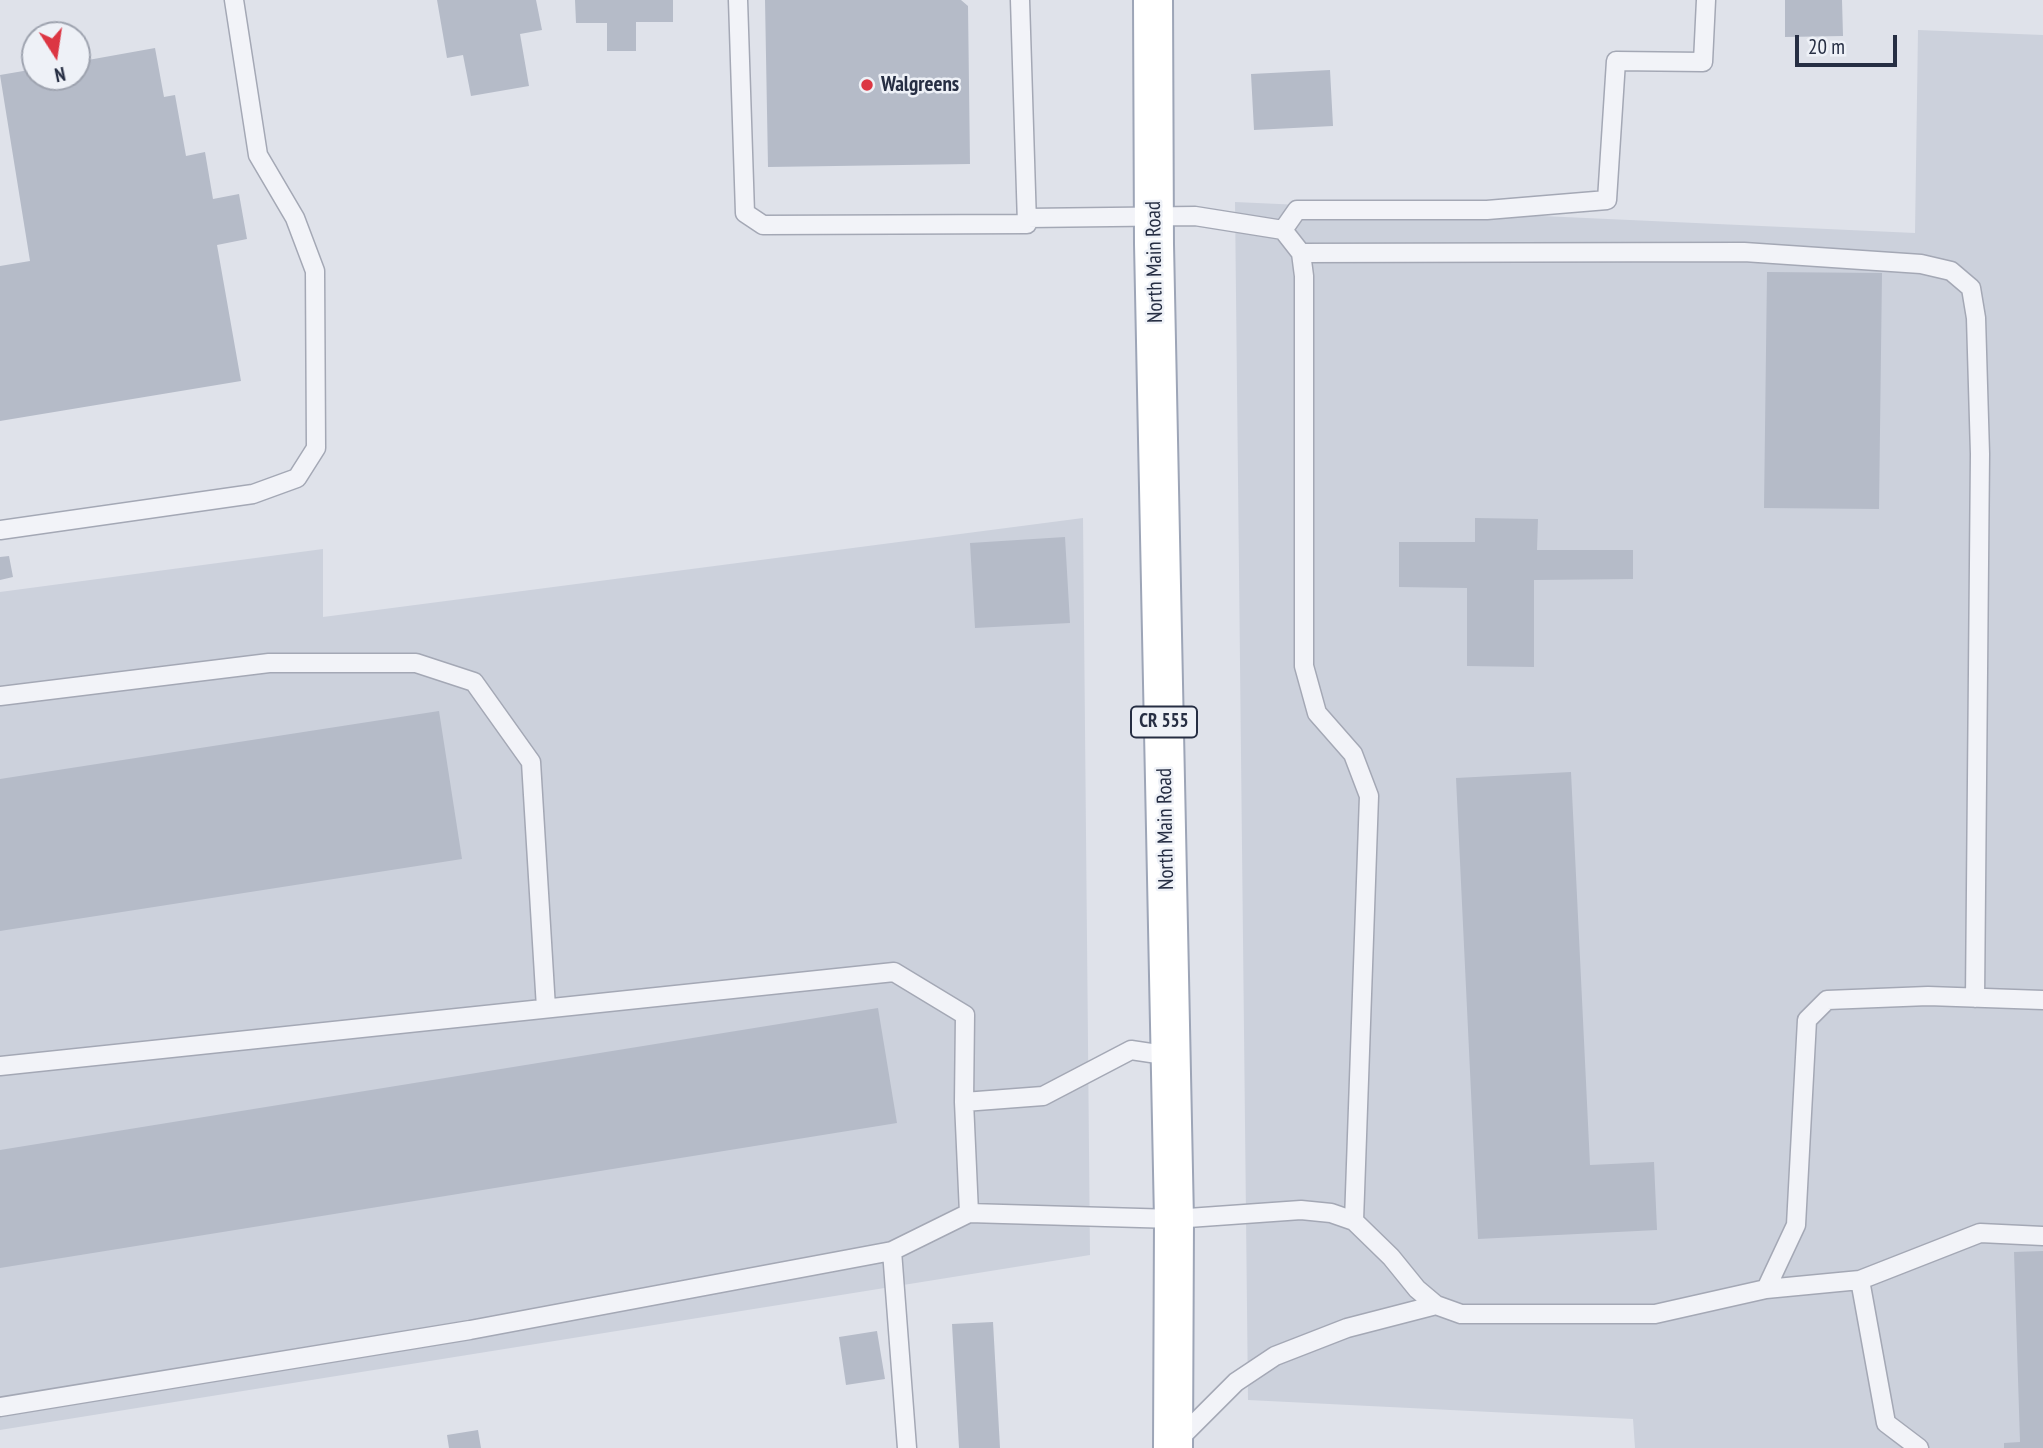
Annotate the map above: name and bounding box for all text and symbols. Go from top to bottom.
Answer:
north arrow [21,21,91,91]
scale bar [1798,21,1899,65]
text: 20 m [1808,33,1845,60]
text: N [52,62,67,87]
place label: Walgreens [881,72,959,98]
marker: Walgreens [859,77,875,93]
street label: North Main Road [1141,201,1169,323]
road number: CR 555 [1131,706,1197,737]
street label: North Main Road [1152,768,1180,890]

